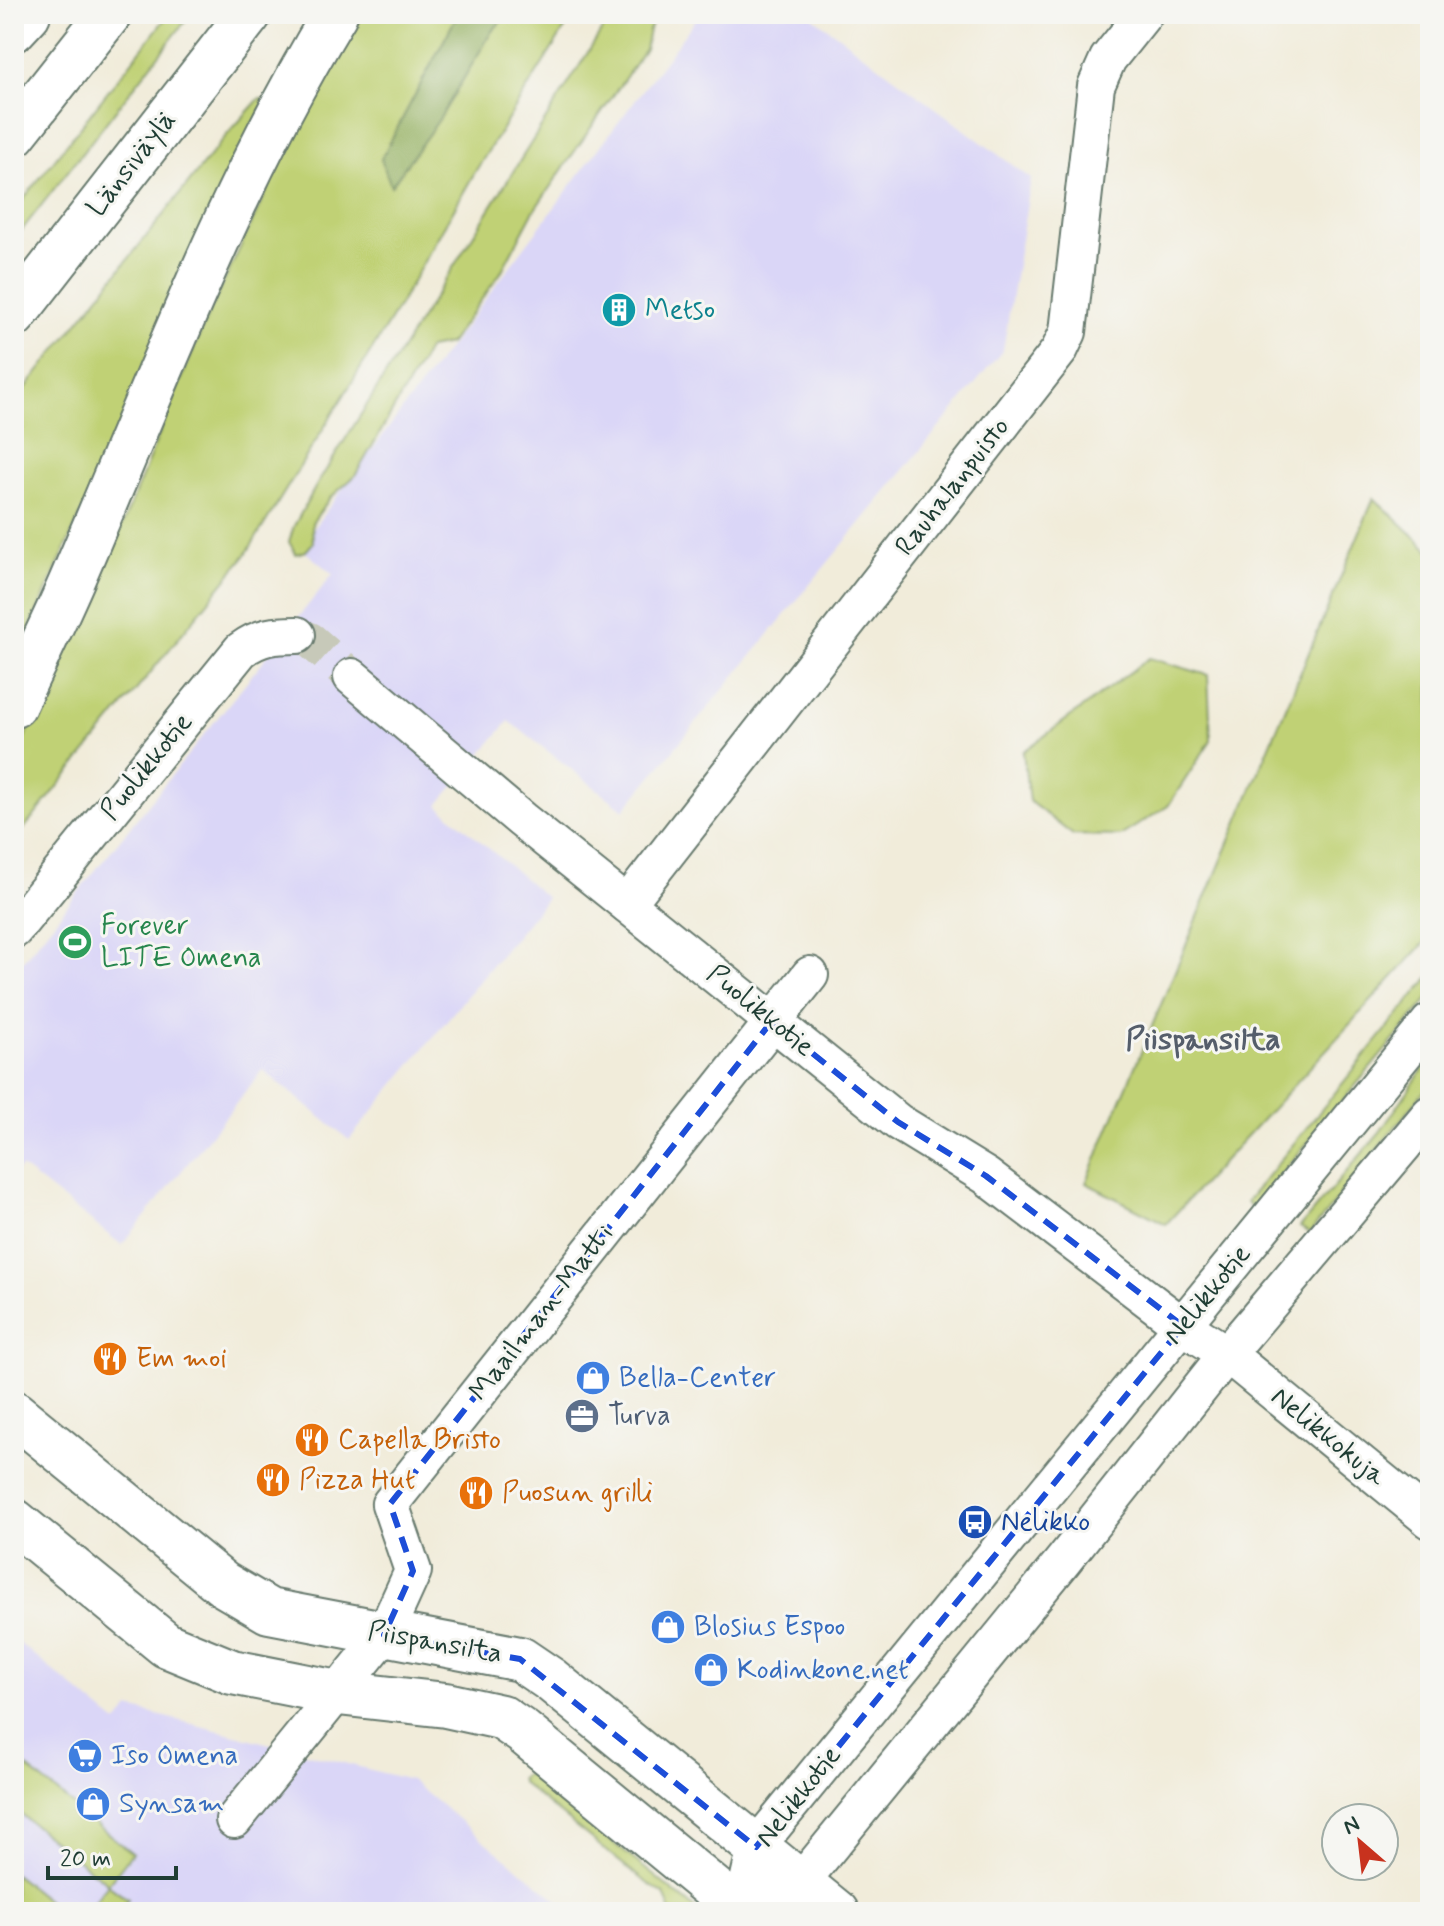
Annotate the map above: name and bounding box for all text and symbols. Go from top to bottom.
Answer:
street label: Länsiväylä [79,103,185,225]
building icon: Metso [600,291,638,329]
place label: Metso [645,292,715,329]
street label: Rauhalanpuisto [887,410,1019,564]
street label: Puolikkotie [92,706,202,828]
place label: Forever LITE Omena [101,908,261,977]
sports icon: Forever LITE Omena [56,923,94,961]
street label: Puolikkotie [699,956,821,1066]
district label: Piispansilta [1125,1019,1281,1061]
street label: Maailman-Matti [461,1217,623,1409]
street label: Nelikkotie [1156,1237,1260,1353]
restaurant icon: Em moi [91,1340,129,1378]
place label: Em moi [136,1341,227,1378]
shop icon: Bella-Center [574,1359,612,1397]
place label: Bella-Center [619,1360,776,1397]
street label: Nelikkokuja [1263,1379,1394,1495]
office icon: Turva [563,1397,601,1435]
place label: Turva [608,1398,671,1435]
restaurant icon: Capella Bristo [293,1421,331,1459]
place label: Capella Bristo [338,1422,501,1459]
restaurant icon: Pizza Hut [254,1461,292,1499]
place label: Pizza Hut [299,1462,415,1499]
restaurant icon: Puosun grilli [457,1474,495,1512]
place label: Puosun grilli [502,1475,653,1512]
bus stop icon: Nelikko [956,1503,994,1541]
place label: Nelikko [1001,1504,1090,1541]
shop icon: Blosius Espoo [649,1608,687,1646]
place label: Blosius Espoo [694,1609,845,1646]
street label: Piispansilta [365,1613,505,1673]
shop icon: Kodinkone.net [692,1651,730,1689]
place label: Kodinkone.net [737,1652,909,1689]
supermarket icon: Iso Omena [66,1737,104,1775]
place label: Iso Omena [111,1738,238,1775]
street label: Nelikkotie [748,1739,850,1855]
shop icon: Synsam [74,1785,112,1823]
place label: Synsam [119,1786,224,1823]
north arrow [1320,1802,1400,1882]
text: N [1339,1810,1365,1842]
scale bar [48,1830,176,1880]
text: 20 m [60,1844,111,1875]

